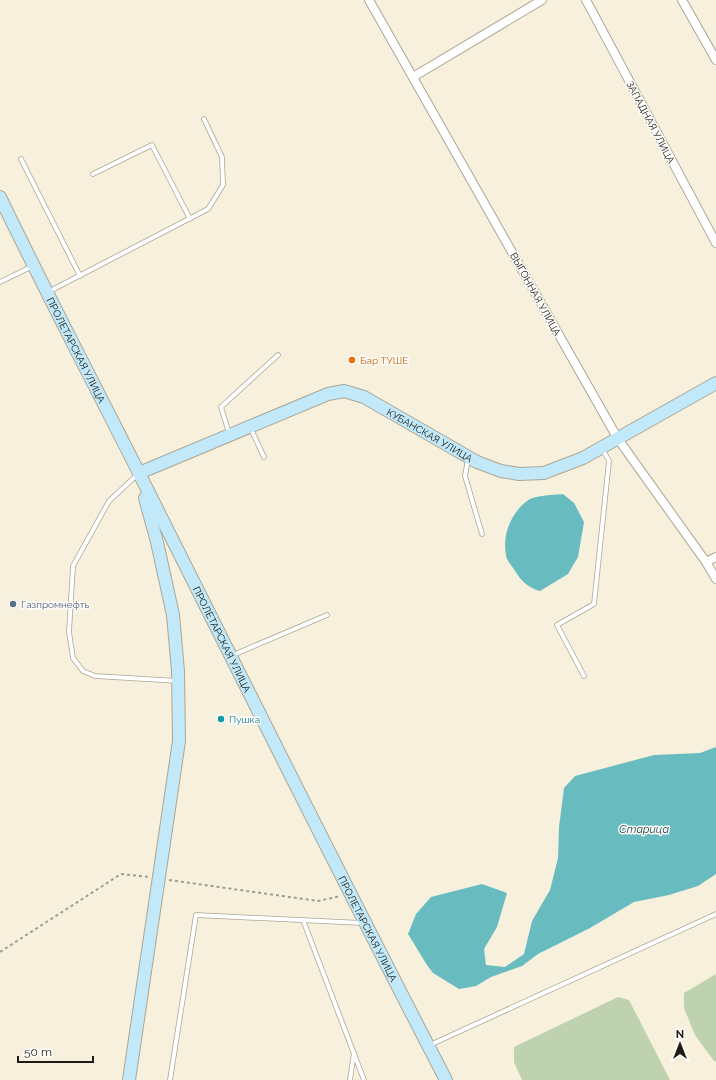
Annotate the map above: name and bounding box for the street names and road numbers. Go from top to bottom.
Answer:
street label: ЗАПАДНАЯ УЛИЦА [624,79,677,165]
street label: ВЫГОННАЯ УЛИЦА [508,251,563,338]
street label: ПРОЛЕТАРСКАЯ УЛИЦА [44,296,107,405]
street label: КУБАНСКАЯ УЛИЦА [385,406,475,464]
street label: ПРОЛЕТАРСКАЯ УЛИЦА [191,585,253,694]
street label: ПРОЛЕТАРСКАЯ УЛИЦА [336,874,399,984]

